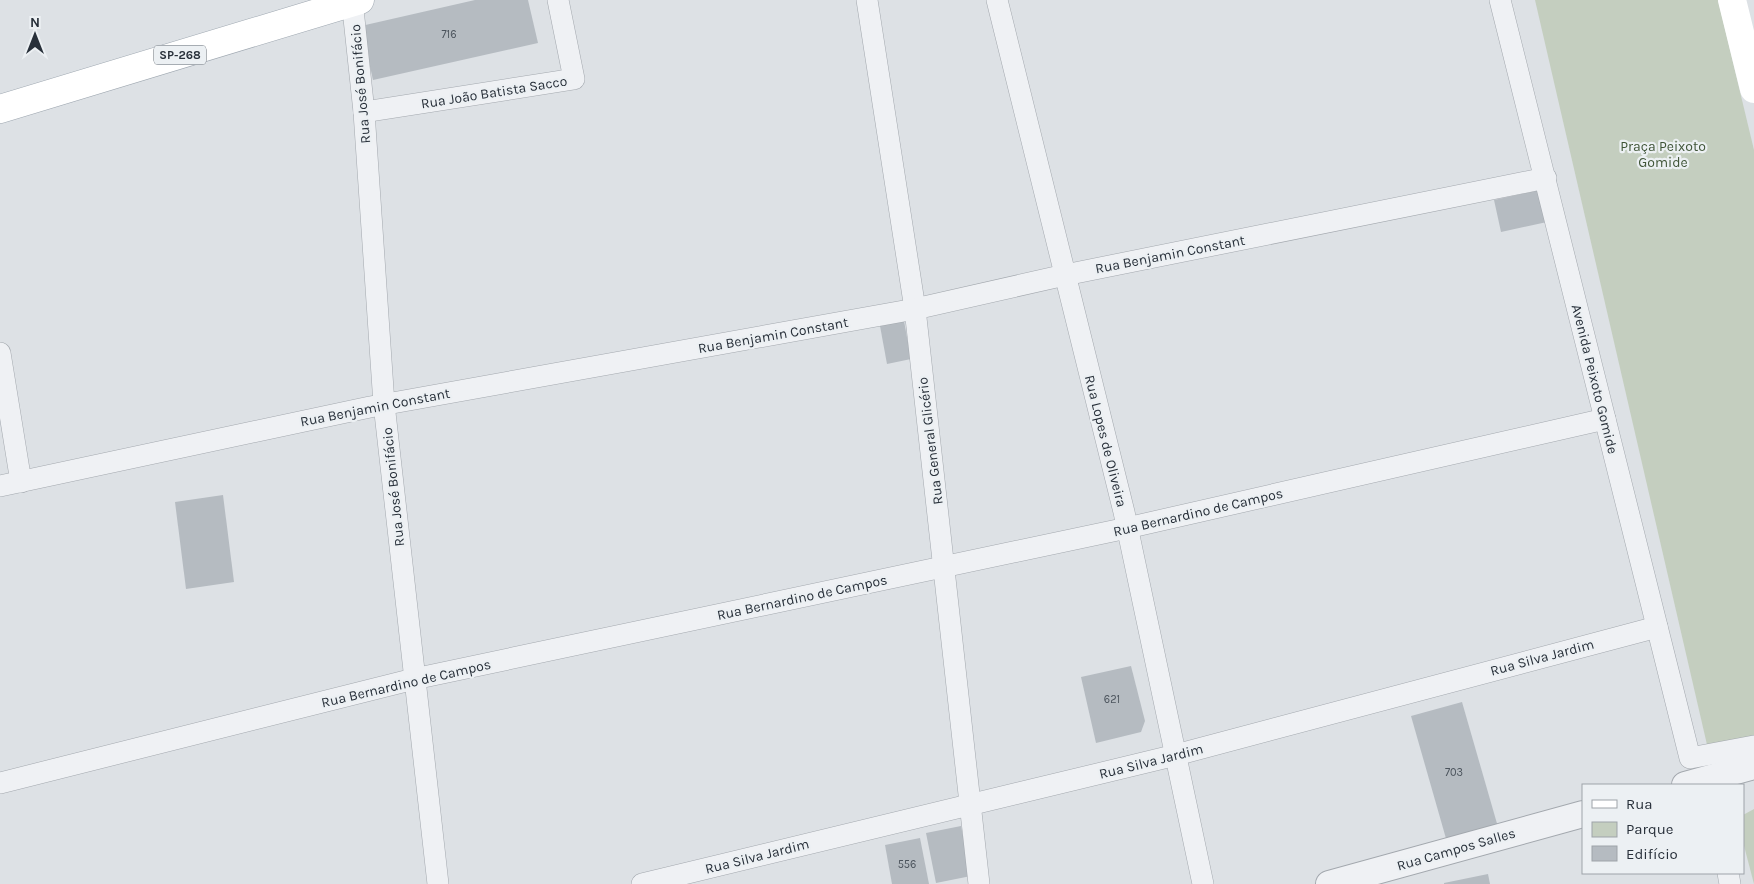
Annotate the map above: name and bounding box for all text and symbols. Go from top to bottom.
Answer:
north arrow [10,10,60,60]
text: N [30,14,40,31]
street label: Rua José Bonifácio [347,24,374,144]
house number: 716 [441,28,457,41]
road number: SP-268 [154,46,206,64]
street label: Rua João Batista Sacco [420,73,568,112]
park label: Praça Peixoto Gomide [1620,138,1706,171]
street label: Rua Benjamin Constant [1094,232,1246,277]
street label: Avenida Peixoto Gomide [1568,303,1621,456]
street label: Rua Benjamin Constant [697,314,850,357]
street label: Rua Lopes de Oliveira [1081,373,1130,509]
street label: Rua General Glicério [914,376,947,506]
street label: Rua Benjamin Constant [299,385,451,430]
street label: Rua José Bonifácio [379,426,408,547]
street label: Rua Bernardino de Campos [1112,485,1285,540]
street label: Rua Bernardino de Campos [715,571,889,624]
street label: Rua Silva Jardim [1488,635,1596,679]
street label: Rua Bernardino de Campos [320,656,493,711]
house number: 621 [1104,693,1120,706]
street label: Rua Silva Jardim [1097,740,1205,783]
house number: 703 [1445,766,1463,779]
legend [1582,784,1744,874]
text: Rua [1626,795,1653,813]
text: Parque [1626,820,1674,838]
street label: Rua Campos Salles [1395,824,1517,875]
street label: Rua Silva Jardim [703,835,811,878]
text: Edifício [1626,845,1678,863]
house number: 556 [898,858,916,871]

